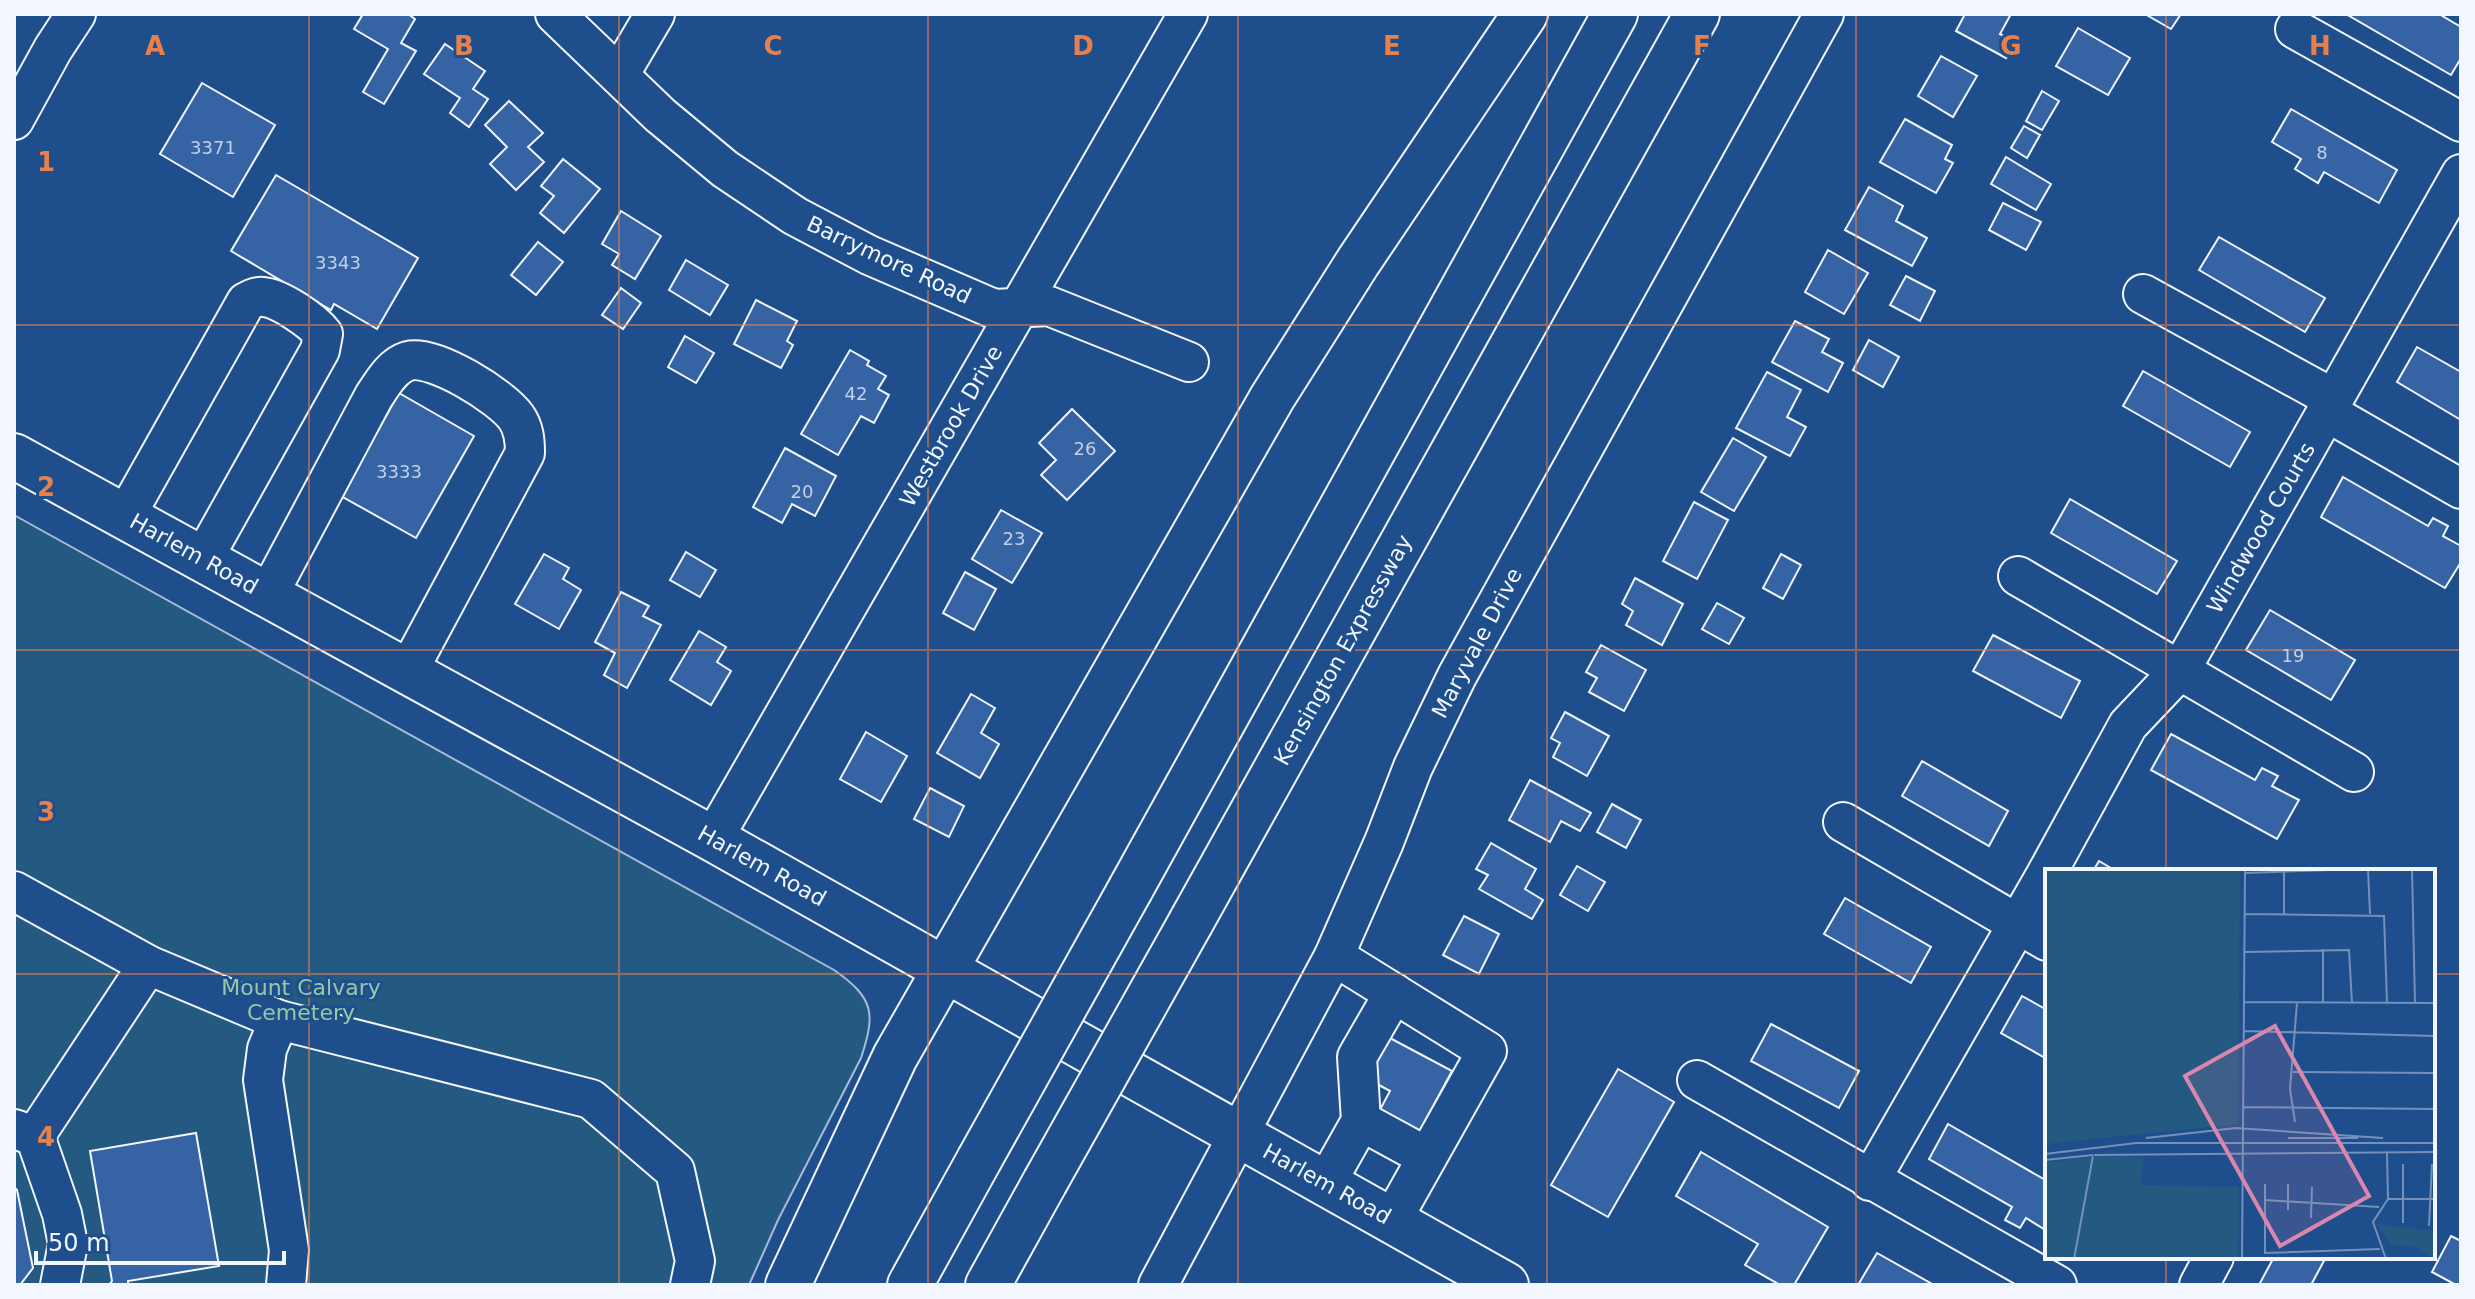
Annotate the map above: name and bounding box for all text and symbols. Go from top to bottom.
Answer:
text: A [145,31,165,61]
text: B [454,31,474,61]
text: C [763,31,783,61]
text: D [1072,31,1094,61]
text: E [1383,31,1401,61]
text: F [1693,31,1711,61]
text: G [2000,31,2022,61]
text: H [2309,31,2331,61]
house number: 3371 [190,137,236,158]
house number: 8 [2316,142,2328,163]
text: 1 [37,147,55,177]
street label: Barrymore Road [803,211,975,309]
house number: 3343 [315,252,361,273]
street label: Westbrook Drive [895,341,1007,511]
house number: 42 [845,383,867,404]
house number: 26 [1074,438,1096,459]
street label: Windwood Courts [2202,438,2320,618]
house number: 3333 [376,461,422,482]
text: 2 [37,472,55,502]
house number: 20 [791,481,813,502]
street label: Harlem Road [126,509,262,599]
house number: 23 [1003,528,1025,549]
street label: Kensington Expressway [1269,530,1417,770]
street label: Maryvale Drive [1427,564,1527,722]
house number: 19 [2282,645,2304,666]
text: 3 [37,797,55,827]
street label: Harlem Road [694,821,830,911]
inset map [2045,869,2435,1259]
park label: Mount Calvary Cemetery [221,975,381,1025]
text: 4 [37,1122,55,1152]
street label: Harlem Road [1259,1139,1395,1229]
scale bar [36,1215,284,1265]
text: 50 m [48,1229,110,1257]

